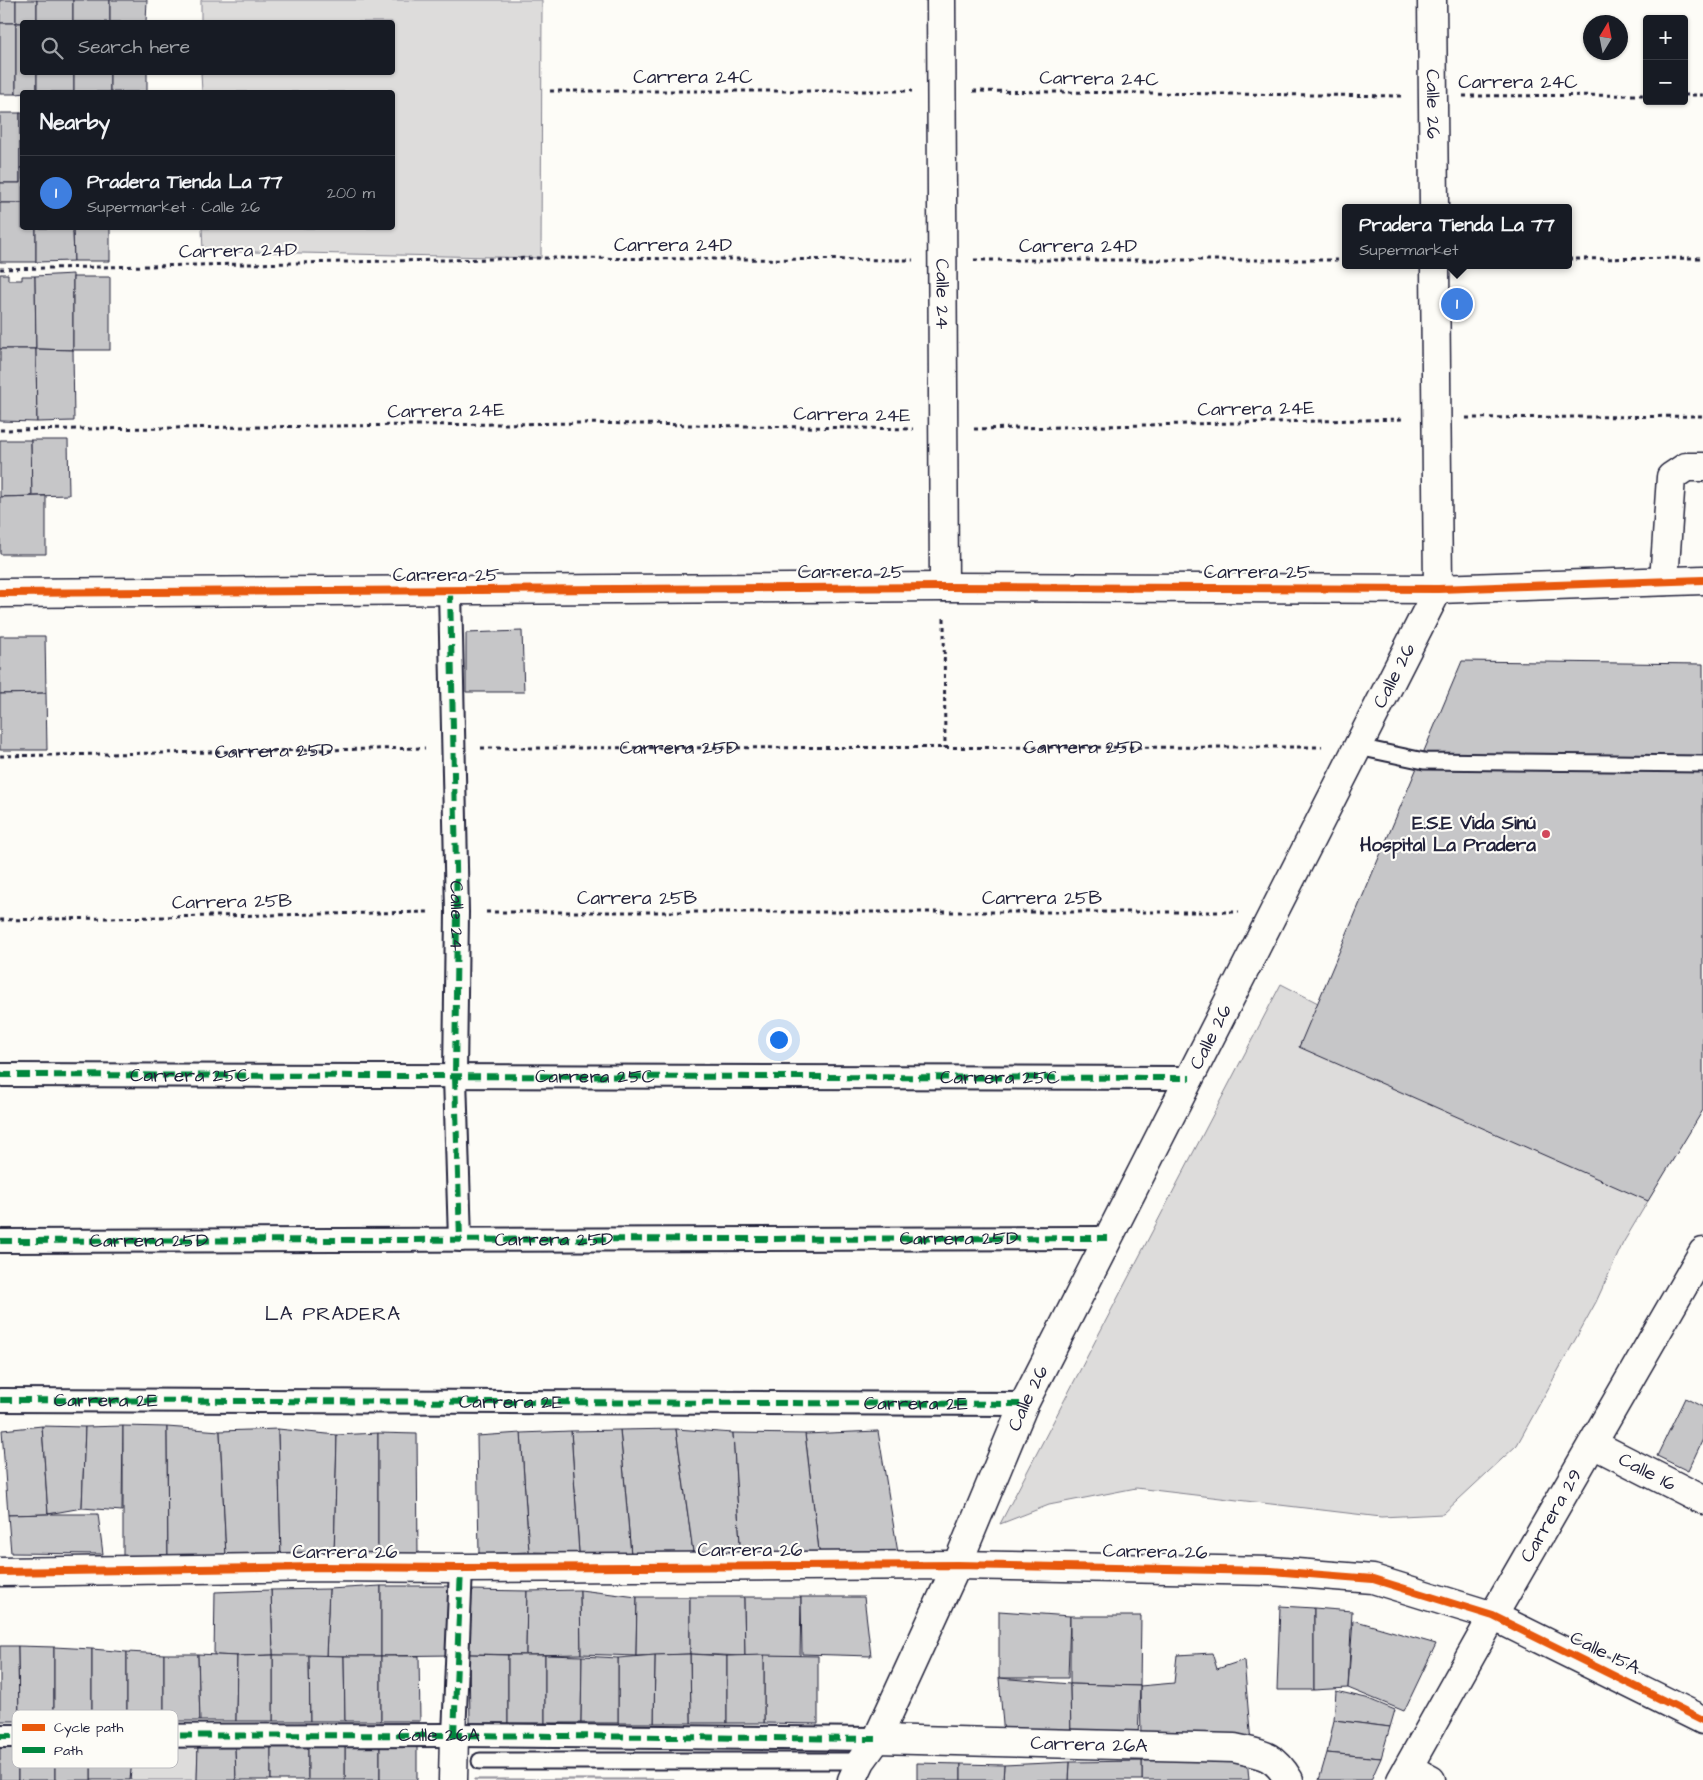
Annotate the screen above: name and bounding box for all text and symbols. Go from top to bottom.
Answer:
north arrow [1583,15,1628,60]
map controls [1643,15,1688,105]
button: + [1643,15,1688,60]
search box [20,20,395,75]
icon: search [38,34,66,62]
text: Search here [78,34,190,61]
button: − [1643,60,1688,105]
street label: Carrera 24C [633,64,753,91]
street label: Carrera 24C [1039,64,1159,94]
street label: Calle 26 [1419,69,1447,139]
street label: Carrera 24C [1458,69,1578,96]
text: Nearby [40,108,110,137]
text: Pradera Tienda La 77 [87,169,282,196]
text: 1 [55,182,57,204]
text: 200 m [327,182,375,204]
text: Supermarket · Calle 26 [87,196,260,218]
popup [1342,204,1572,269]
text: Pradera Tienda La 77 [1359,212,1555,239]
street label: Carrera 24D [614,232,732,259]
street label: Carrera 24D [1019,233,1137,260]
street label: Carrera 24D [179,236,297,266]
text: Supermarket [1359,239,1458,261]
street label: Calle 24 [929,259,956,330]
pin: 1 [1441,285,1473,323]
street label: Carrera 24E [1197,394,1315,424]
street label: Carrera 24E [387,396,505,426]
street label: Carrera 24E [793,400,911,430]
street label: Carrera 25 [798,559,905,586]
street label: Carrera 25 [1204,559,1311,586]
street label: Carrera 25 [393,562,500,589]
street label: Calle 26 [1366,638,1422,713]
street label: Carrera 25D [620,734,738,761]
street label: Carrera 25D [1024,734,1142,761]
street label: Carrera 25D [214,736,334,765]
place label: E.S.E Vida Sinú Hospital La Pradera [1360,810,1536,859]
marker: E.S.E Vida Sinú Hospital La Pradera [1540,828,1552,840]
street label: Calle 24 [443,880,471,952]
street label: Carrera 25B [577,885,697,912]
street label: Carrera 25B [982,885,1102,912]
street label: Carrera 25B [172,887,293,917]
street label: Calle 26 [1183,999,1238,1074]
your location [766,1027,792,1053]
street label: Carrera 25C [130,1062,251,1089]
street label: Carrera 25C [535,1063,656,1090]
street label: Carrera 25C [940,1064,1061,1091]
street label: Carrera 25D [900,1225,1018,1252]
street label: Carrera 25D [495,1226,613,1253]
street label: Carrera 25D [90,1227,208,1254]
district label: LA PRADERA [265,1300,401,1328]
street label: Calle 26 [1001,1361,1055,1435]
street label: Carrera 2E [54,1387,158,1414]
street label: Carrera 2E [459,1388,563,1416]
street label: Carrera 2E [864,1390,968,1417]
street label: Calle 16 [1614,1446,1681,1498]
street label: Carrera 29 [1513,1464,1589,1567]
street label: Carrera 26 [698,1537,803,1564]
street label: Carrera 26 [1102,1538,1208,1566]
street label: Carrera 26 [293,1539,398,1566]
street label: Calle 15A [1565,1624,1645,1682]
legend [12,1710,178,1768]
text: Cycle path [54,1718,123,1738]
street label: Calle 26A [398,1721,480,1749]
street label: Carrera 26A [1030,1729,1148,1759]
text: Path [54,1741,83,1761]

